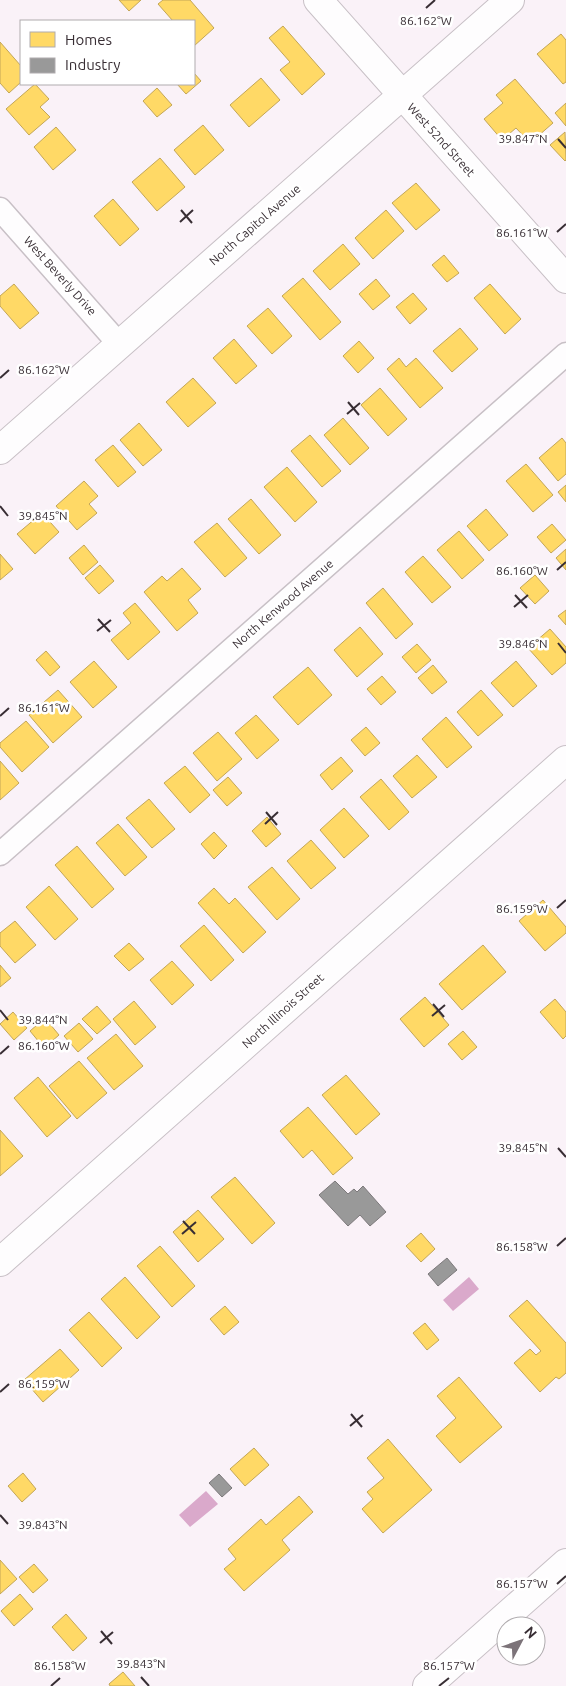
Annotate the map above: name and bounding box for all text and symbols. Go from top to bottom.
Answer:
text: 86.162°W [400,14,452,27]
legend [20,20,195,85]
text: Homes [65,31,112,48]
text: Industry [65,56,120,73]
street label: West 52nd Street [405,100,478,179]
text: 39.847°N [498,132,548,145]
street label: North Capitol Avenue [207,182,303,268]
text: 86.161°W [496,226,548,239]
street label: West Beverly Drive [22,234,99,318]
text: 86.162°W [18,363,70,376]
text: 39.845°N [18,509,68,522]
street label: North Kenwood Avenue [230,557,335,651]
text: 86.160°W [496,564,548,577]
text: 39.846°N [498,637,548,650]
text: 86.161°W [18,701,70,714]
text: 86.159°W [496,902,548,915]
street label: North Illinois Street [239,970,326,1051]
text: 39.844°N [18,1013,68,1026]
text: 86.160°W [18,1039,70,1052]
text: 39.845°N [498,1141,548,1154]
text: 86.158°W [496,1240,548,1253]
text: 86.159°W [18,1377,70,1390]
text: 39.843°N [18,1518,68,1531]
text: 86.157°W [496,1577,548,1590]
north arrow [496,1616,546,1666]
text: N [521,1623,540,1642]
text: 39.843°N [116,1657,166,1670]
text: 86.158°W [34,1659,86,1672]
text: 86.157°W [423,1659,475,1672]

